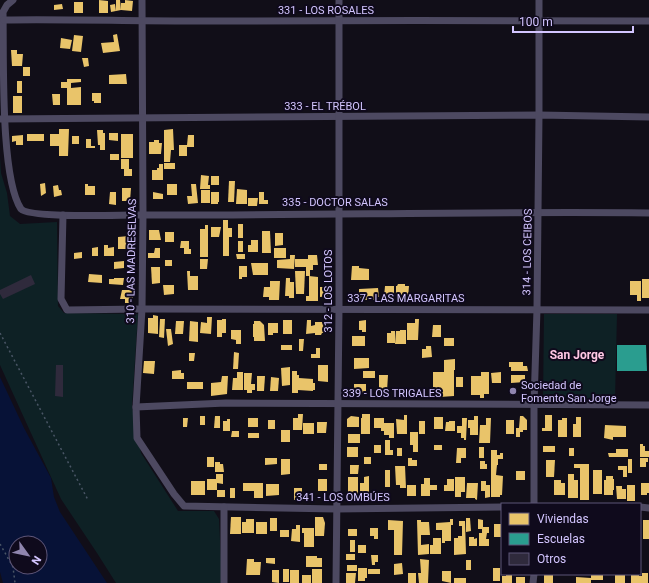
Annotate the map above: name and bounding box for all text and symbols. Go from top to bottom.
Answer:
street label: 331 - LOS ROSALES [278,4,375,17]
scale bar [513,8,633,34]
text: 100 m [519,15,553,29]
street label: 333 - EL TRÉBOL [284,100,366,113]
street label: 335 - DOCTOR SALAS [282,196,388,209]
street label: 310 - LAS MADRESELVAS [124,198,139,323]
street label: 314 - LOS CEIBOS [520,208,535,296]
street label: 312 - LOS LOTOS [322,249,335,332]
street label: 337 - LAS MARGARITAS [347,292,465,305]
district label: San Jorge [550,348,605,362]
place label: Sociedad de Fomento San Jorge [521,379,617,405]
marker: Sociedad de Fomento San Jorge [508,386,518,396]
street label: 339 - LOS TRIGALES [343,387,442,400]
street label: 341 - LOS OMBÚES [296,491,390,504]
legend [501,503,641,575]
text: Viviendas [537,512,589,526]
text: Escuelas [537,532,585,546]
north arrow [8,535,48,575]
text: Otros [537,552,566,566]
text: N [28,553,44,567]

